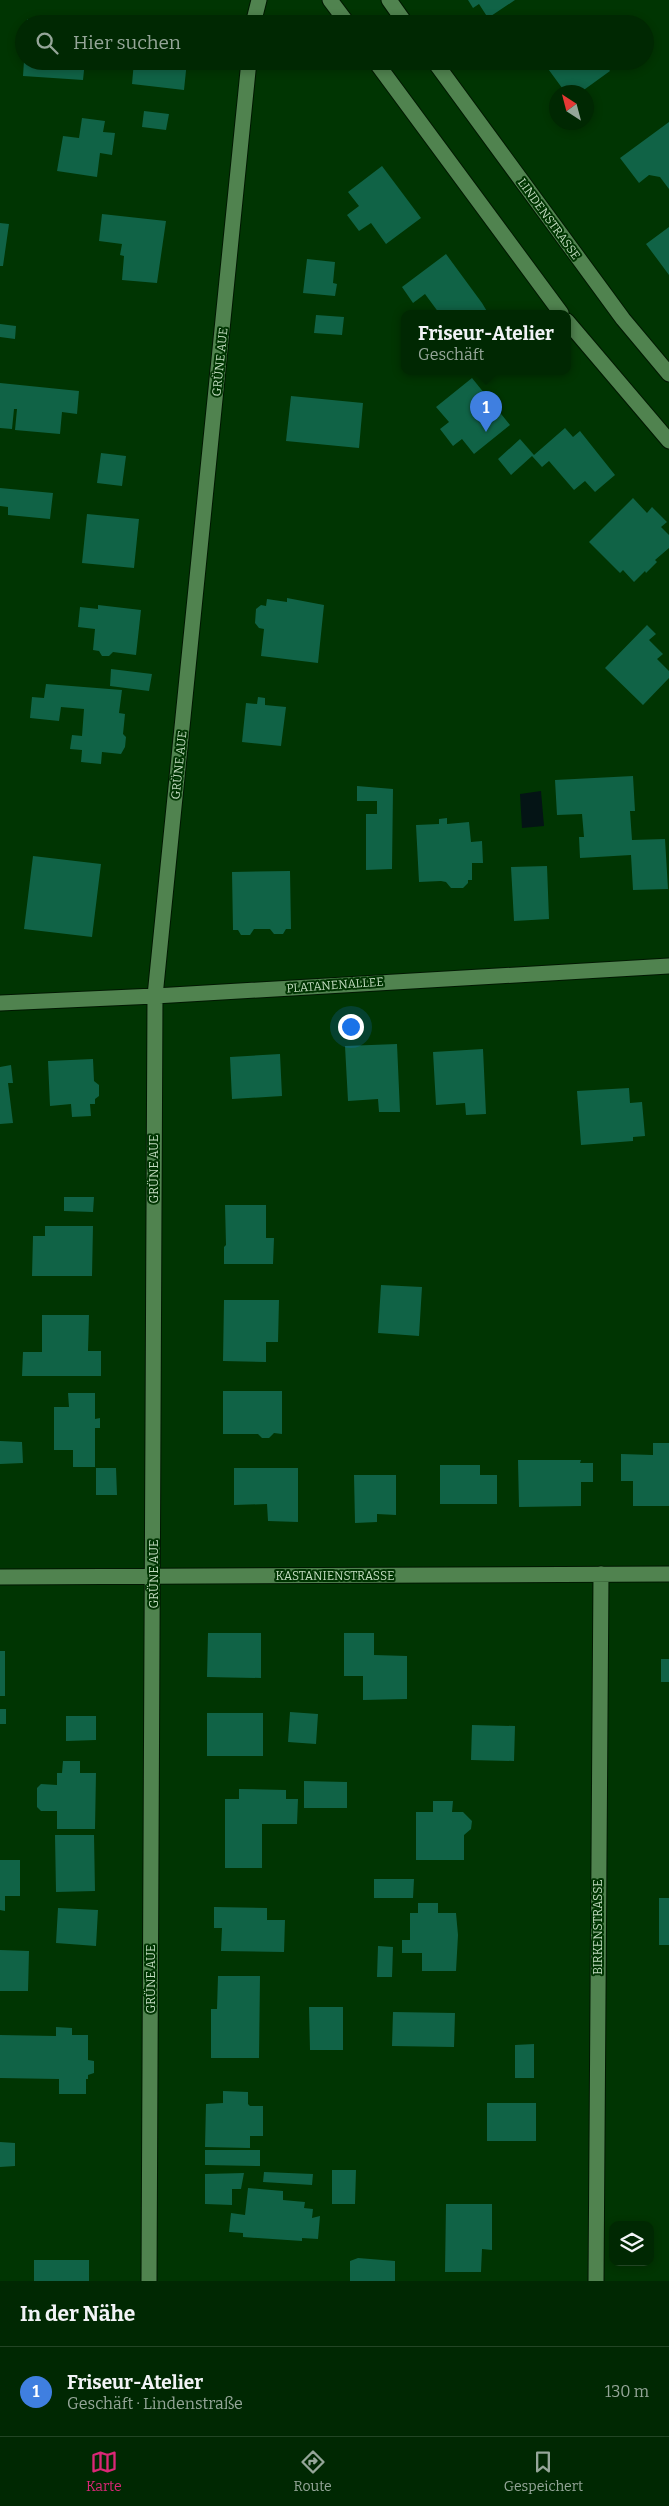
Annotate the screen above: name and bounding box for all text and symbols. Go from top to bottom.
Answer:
search box [15,15,654,70]
icon: search [33,29,61,57]
text: Hier suchen [73,31,181,54]
north arrow [549,85,594,130]
street label: LINDENSTRASSE [515,176,583,262]
popup [401,310,571,375]
text: Friseur-Atelier [418,322,554,345]
street label: GRÜNE AUE [208,327,231,397]
text: Geschäft [418,345,484,364]
pin: 1 [470,391,502,432]
street label: GRÜNE AUE [167,730,190,800]
street label: PLATANENALLEE [286,975,384,995]
your location [338,1014,364,1040]
street label: GRÜNE AUE [146,1135,161,1204]
street label: GRÜNE AUE [146,1540,161,1609]
street label: KASTANIENSTRASSE [275,1569,395,1583]
street label: BIRKENSTRASSE [591,1879,605,1975]
street label: GRÜNE AUE [143,1945,158,2014]
map controls [609,2221,654,2266]
button: layers [609,2221,654,2266]
text: In der Nähe [20,2301,135,2327]
text: Friseur-Atelier [67,2371,203,2394]
text: 1 [33,2382,39,2401]
text: 130 m [605,2382,649,2401]
text: Geschäft · Lindenstraße [67,2394,243,2413]
tab: Karte [86,2448,122,2495]
tab: Route [294,2448,332,2495]
tab: Gespeichert [504,2448,583,2495]

